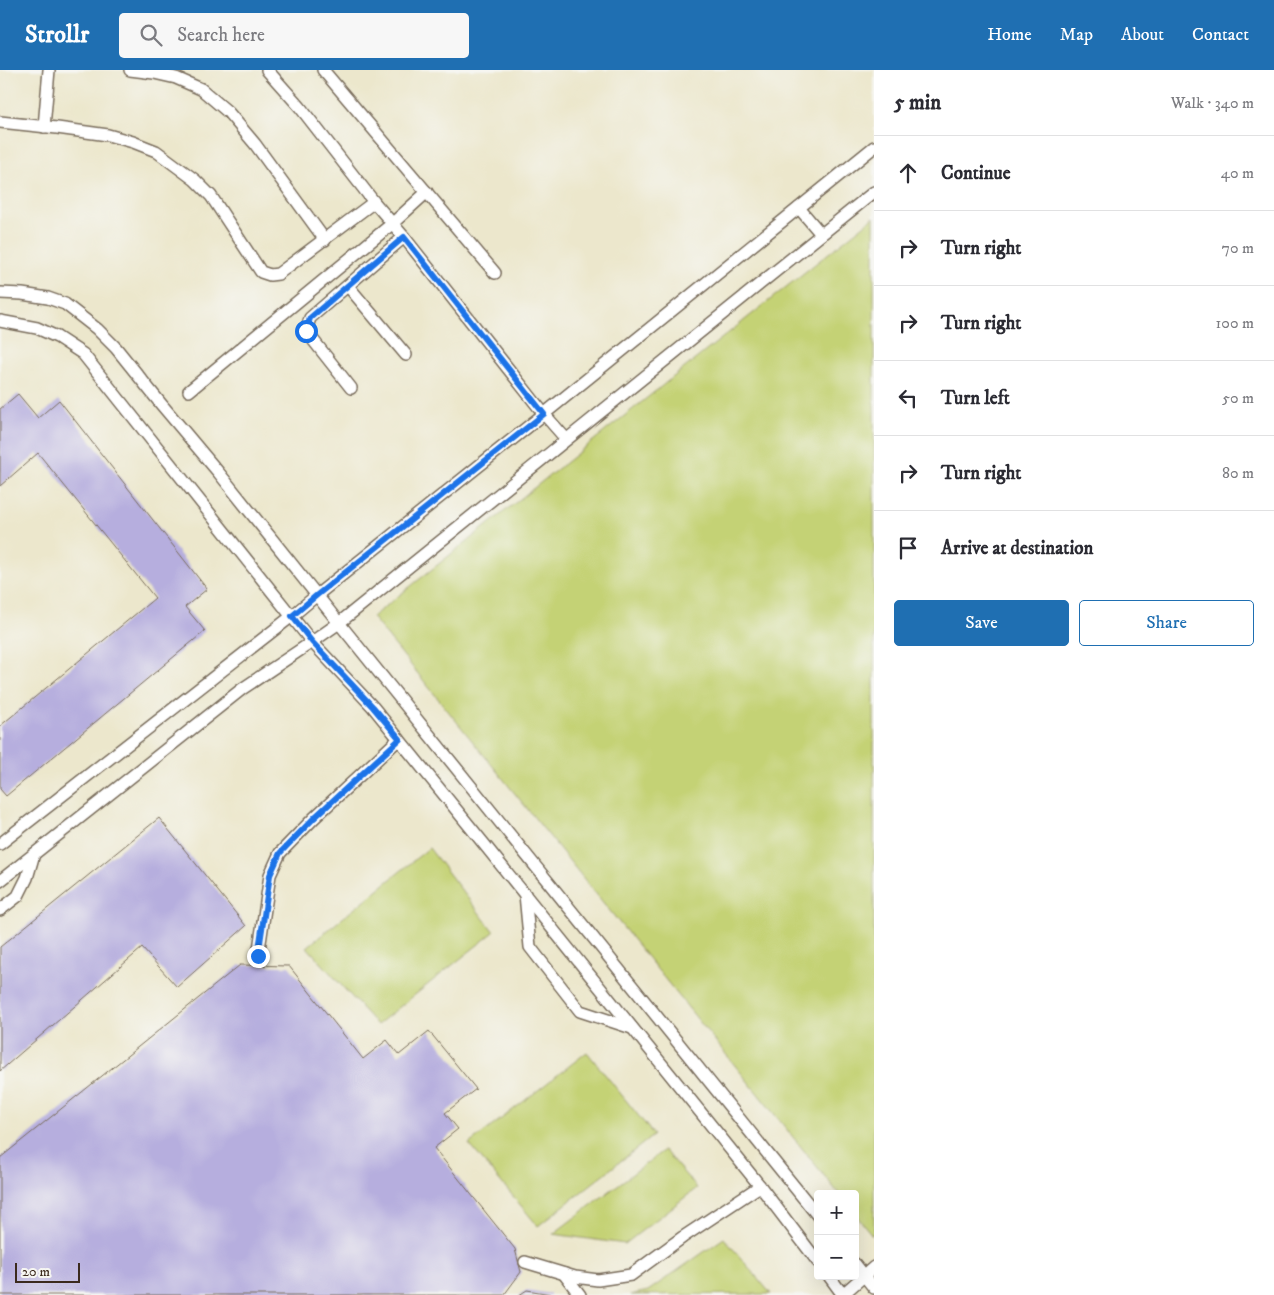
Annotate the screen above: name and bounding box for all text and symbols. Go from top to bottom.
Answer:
search box [119,13,469,58]
text: Strollr [25,20,89,50]
icon: search [137,21,165,49]
text: Search here [177,24,265,47]
text: Home [987,24,1032,46]
text: Map [1060,24,1093,46]
text: About [1121,24,1164,46]
text: Contact [1192,24,1249,46]
text: 5 min [894,90,941,116]
text: Walk · 340 m [1171,93,1254,113]
icon: ahead [894,159,922,187]
text: Continue [941,162,1011,185]
text: 40 m [1221,163,1254,183]
icon: right [894,234,922,262]
text: Turn right [941,237,1021,260]
text: 70 m [1222,238,1254,258]
icon: right [894,309,922,337]
text: Turn right [941,312,1021,335]
text: 100 m [1216,313,1254,333]
route start [295,320,318,343]
icon: left [894,384,922,412]
text: Turn left [941,387,1010,410]
text: 50 m [1222,388,1254,408]
icon: right [894,459,922,487]
text: Turn right [941,462,1021,485]
text: 80 m [1222,463,1254,483]
icon: arrive [894,534,922,562]
text: Arrive at destination [941,537,1093,560]
button: Save [894,600,1069,646]
button: Share [1079,600,1254,646]
route end [247,945,270,968]
map controls [814,1190,859,1280]
button: + [814,1190,859,1235]
button: − [814,1235,859,1280]
scale bar [15,1260,80,1283]
text: 20 m [22,1263,50,1281]

